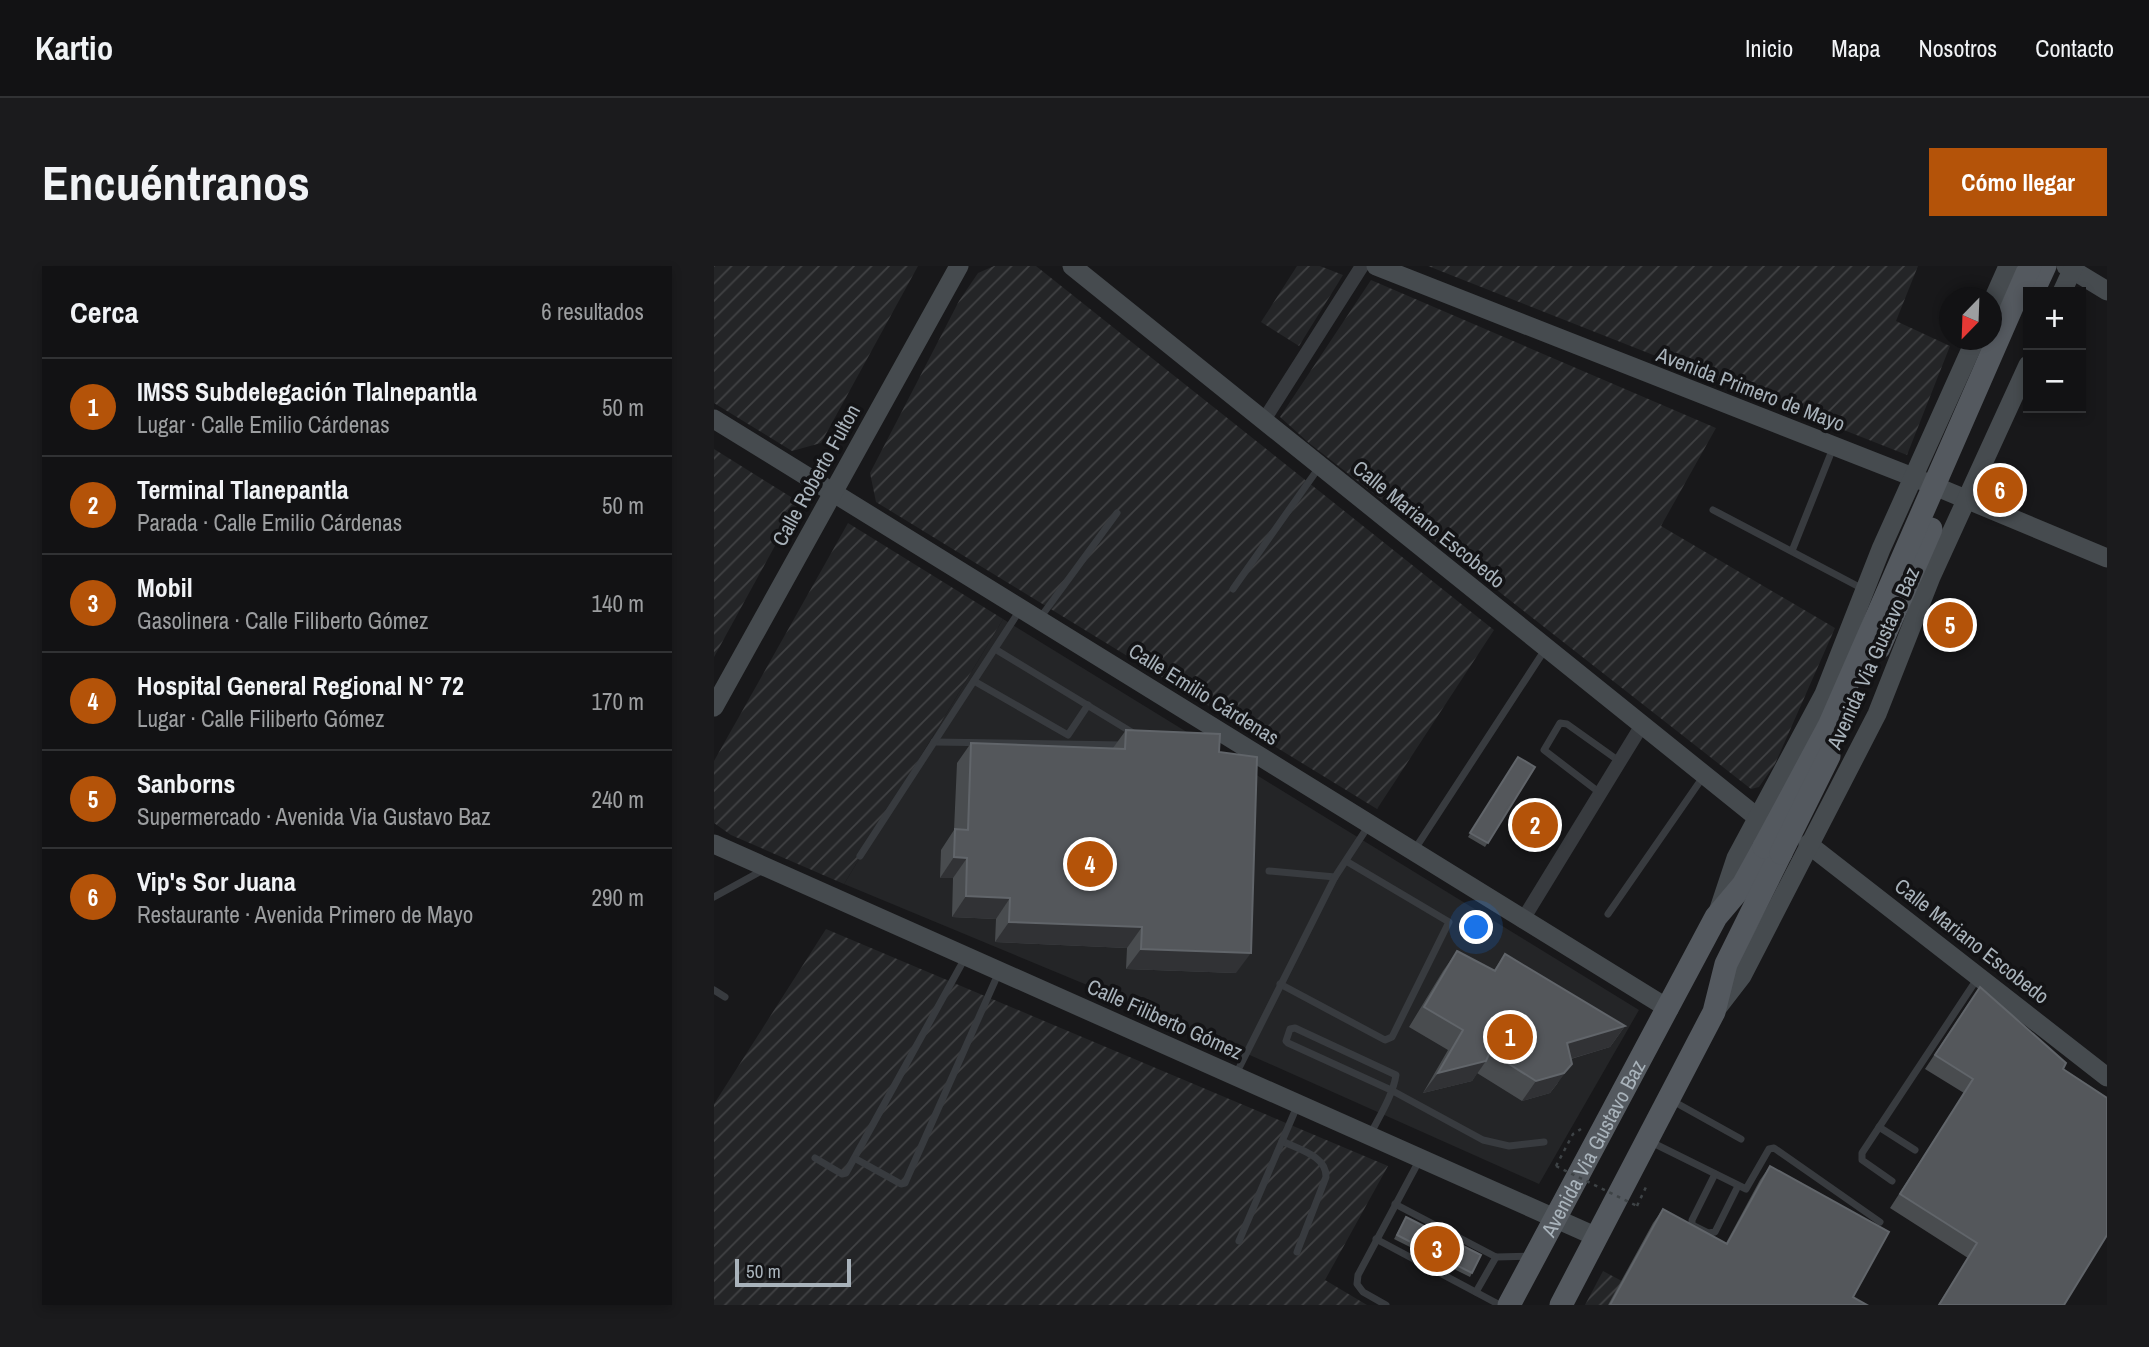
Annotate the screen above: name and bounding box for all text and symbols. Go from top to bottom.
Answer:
text: Kartio [35,26,113,70]
text: Inicio [1745,32,1793,64]
text: Mapa [1831,32,1880,64]
text: Nosotros [1918,32,1997,64]
text: Contacto [2035,32,2114,64]
button: Cómo llegar [1929,148,2107,216]
text: Encuéntranos [42,149,310,215]
north arrow [1939,287,2002,350]
map controls [2023,287,2086,413]
button: + [2023,287,2086,350]
text: Cerca [70,292,138,332]
text: 6 resultados [541,296,644,327]
street label: Avenida Primero de Mayo [1652,339,1849,438]
button: − [2023,350,2086,413]
text: IMSS Subdelegación Tlalnepantla [137,374,477,409]
text: 1 [88,392,98,423]
text: 50 m [602,392,644,423]
street label: Calle Roberto Fulton [765,399,867,551]
text: Lugar · Calle Emilio Cárdenas [137,409,390,440]
street label: Calle Mariano Escobedo [1347,453,1511,595]
pin: 6 [1977,464,2023,516]
text: Terminal Tlanepantla [137,472,349,507]
text: 2 [88,490,98,521]
text: 50 m [602,490,644,521]
text: Parada · Calle Emilio Cárdenas [137,507,402,538]
street label: Avenida Via Gustavo Baz [1819,562,1926,755]
text: Mobil [137,570,193,605]
text: 3 [88,588,98,619]
text: 140 m [592,588,644,619]
pin: 5 [1927,599,1973,651]
text: Gasolinera · Calle Filiberto Gómez [137,605,428,636]
street label: Calle Emilio Cárdenas [1123,636,1285,752]
text: Hospital General Regional N° 72 [137,668,464,703]
text: 4 [88,686,98,717]
text: 170 m [592,686,644,717]
text: Lugar · Calle Filiberto Gómez [137,703,384,734]
text: Sanborns [137,766,235,801]
text: 5 [88,784,98,815]
text: 240 m [592,784,644,815]
pin: 2 [1512,799,1558,851]
text: Supermercado · Avenida Via Gustavo Baz [137,801,491,832]
pin: 4 [1067,838,1113,890]
text: Vip's Sor Juana [137,864,296,899]
street label: Calle Mariano Escobedo [1889,872,2055,1010]
text: 6 [88,882,98,913]
text: 290 m [592,882,644,913]
text: Restaurante · Avenida Primero de Mayo [137,899,473,930]
your location [1459,910,1493,944]
street label: Calle Filiberto Gómez [1083,972,1248,1066]
pin: 1 [1487,1011,1533,1063]
street label: Avenida Via Gustavo Baz [1533,1054,1652,1242]
pin: 3 [1414,1223,1460,1275]
scale bar [735,1256,850,1288]
text: 50 m [746,1258,781,1284]

